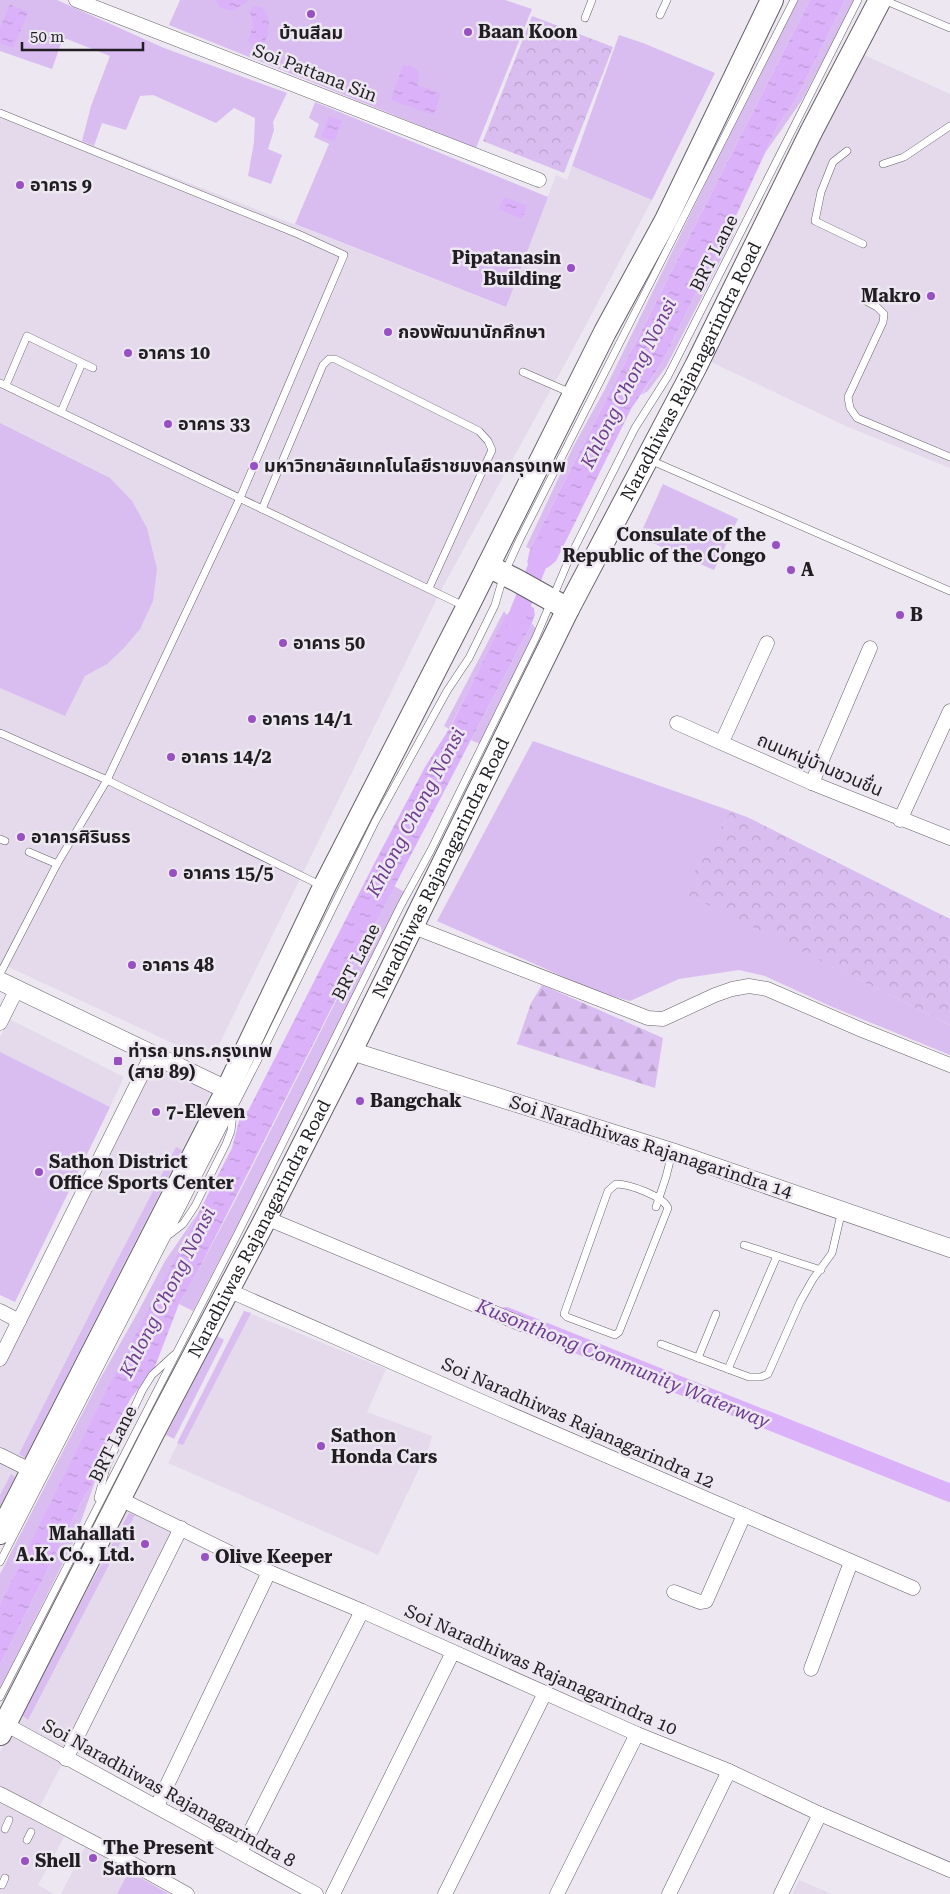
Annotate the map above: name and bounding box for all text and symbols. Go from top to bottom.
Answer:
marker: บ้านสีลม [305,8,317,20]
scale bar [22,20,144,52]
place label: Baan Koon [478,21,578,42]
place label: บ้านสีลม [279,22,343,43]
marker: Baan Koon [462,26,474,38]
text: 50 m [30,28,65,46]
street label: Soi Pattana Sin [250,39,381,106]
place label: อาคาร 9 [30,174,92,195]
marker: อาคาร 9 [14,179,26,191]
street label: BRT Lane [685,211,742,295]
street label: Naradhiwas Rajanagarindra Road [616,238,766,504]
place label: Pipatanasin Building [452,247,562,289]
marker: Pipatanasin Building [565,262,577,274]
place label: Makro [861,285,921,306]
marker: Makro [925,290,937,302]
water label: Khlong Chong Nonsi [575,294,681,473]
place label: กองพัฒนานักศึกษา [398,321,546,342]
marker: กองพัฒนานักศึกษา [382,326,394,338]
place label: อาคาร 10 [138,342,210,363]
marker: อาคาร 10 [122,347,134,359]
place label: อาคาร 33 [178,413,250,434]
marker: อาคาร 33 [162,418,174,430]
place label: มหาวิทยาลัยเทคโนโลยีราชมงคลกรุงเทพ [264,455,566,477]
marker: มหาวิทยาลัยเทคโนโลยีราชมงคลกรุงเทพ [248,460,260,472]
place label: Consulate of the Republic of the Congo [562,524,766,566]
marker: Consulate of the Republic of the Congo [770,539,782,551]
place label: A [801,559,814,580]
marker: A [785,564,797,576]
place label: B [910,604,923,625]
marker: B [894,609,906,621]
place label: อาคาร 50 [293,632,365,653]
marker: อาคาร 50 [277,637,289,649]
place label: อาคาร 14/1 [262,708,352,729]
marker: อาคาร 14/1 [246,713,258,725]
water label: Khlong Chong Nonsi [361,724,470,901]
street label: ถนนหมู่บ้านชวนชื่น [753,727,887,802]
street label: Naradhiwas Rajanagarindra Road [368,733,513,1001]
place label: อาคาร 14/2 [181,746,271,767]
marker: อาคาร 14/2 [165,751,177,763]
place label: อาคารศิรินธร [31,826,131,847]
marker: อาคารศิรินธร [15,831,27,843]
place label: อาคาร 15/5 [183,862,273,883]
marker: อาคาร 15/5 [167,867,179,879]
street label: BRT Lane [327,920,384,1004]
place label: อาคาร 48 [142,954,214,975]
marker: อาคาร 48 [126,959,138,971]
place label: ท่ารถ มทร.กรุงเทพ (สาย 89) [128,1040,272,1082]
marker: ท่ารถ มทร.กรุงเทพ (สาย 89) [112,1055,124,1067]
place label: Bangchak [370,1090,462,1111]
street label: Soi Naradhiwas Rajanagarindra 14 [507,1091,795,1202]
marker: Bangchak [354,1095,366,1107]
street label: Naradhiwas Rajanagarindra Road [184,1096,335,1361]
place label: 7-Eleven [166,1101,245,1122]
marker: 7-Eleven [150,1106,162,1118]
place label: Sathon District Office Sports Center [49,1151,234,1193]
marker: Sathon District Office Sports Center [33,1166,45,1178]
water label: Khlong Chong Nonsi [114,1203,220,1382]
water label: Kusonthong Community Waterway [472,1294,773,1433]
street label: Soi Naradhiwas Rajanagarindra 12 [439,1353,718,1492]
street label: BRT Lane [84,1402,141,1486]
place label: Sathon Honda Cars [331,1425,437,1467]
marker: Sathon Honda Cars [315,1440,327,1452]
place label: Mahallati A.K. Co., Ltd. [16,1523,135,1565]
marker: Mahallati A.K. Co., Ltd. [139,1538,151,1550]
place label: Olive Keeper [215,1546,332,1567]
marker: Olive Keeper [199,1551,211,1563]
street label: Soi Naradhiwas Rajanagarindra 10 [402,1600,681,1739]
street label: Soi Naradhiwas Rajanagarindra 8 [39,1714,299,1871]
place label: The Present Sathorn [103,1837,214,1879]
place label: Shell [35,1850,81,1871]
marker: The Present Sathorn [87,1852,99,1864]
marker: Shell [19,1855,31,1867]

